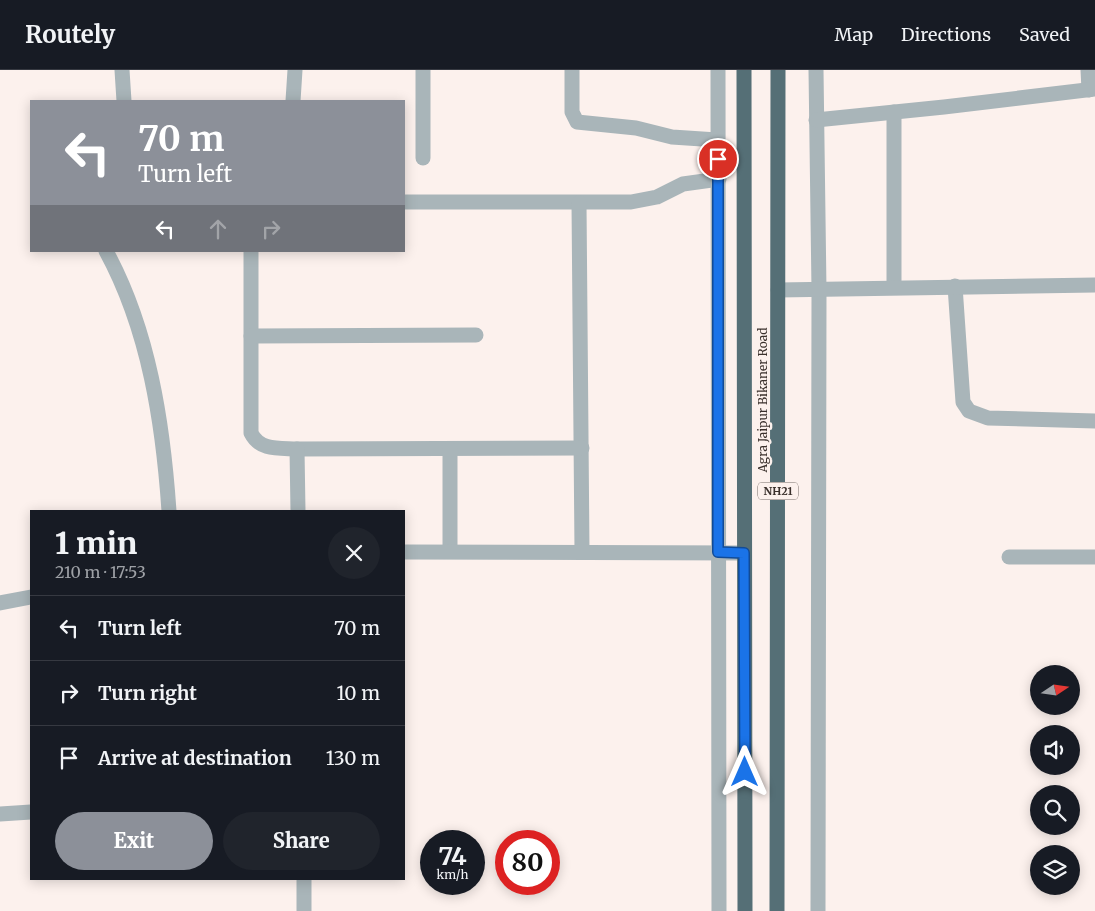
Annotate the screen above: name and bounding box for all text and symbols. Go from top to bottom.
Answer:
text: Routely [25,19,115,50]
text: Map [835,23,873,46]
text: Directions [901,23,991,46]
text: Saved [1019,23,1070,46]
text: 70 m [138,117,225,161]
icon: left [55,120,120,185]
pin [697,138,739,180]
icon: arrive [704,145,732,173]
text: Turn left [138,160,232,188]
icon: left [151,215,179,243]
icon: ahead [204,215,232,243]
icon: right [257,215,285,243]
street label: Agra Jaipur Bikaner Road [755,327,770,474]
road number: NH21 [758,482,798,500]
text: 1 min [55,524,137,562]
button: close [328,527,380,579]
text: 210 m · 17:53 [55,562,146,582]
icon: left [55,614,83,642]
text: Turn left [98,616,182,640]
text: 70 m [334,616,380,640]
north arrow [1030,665,1080,715]
map controls [1030,665,1080,895]
icon: right [55,679,83,707]
text: Turn right [98,681,197,705]
text: 10 m [337,681,380,705]
button: sound [1030,725,1080,775]
icon: arrive [55,744,83,772]
position arrow [718,745,770,797]
text: Arrive at destination [98,746,292,770]
text: 130 m [326,746,380,770]
button: search [1030,785,1080,835]
button: Exit [55,812,213,870]
button: Share [223,812,380,870]
speed limit sign: 80 [495,830,560,895]
text: 74 [438,840,467,872]
button: layers [1030,845,1080,895]
text: km/h [437,867,468,882]

